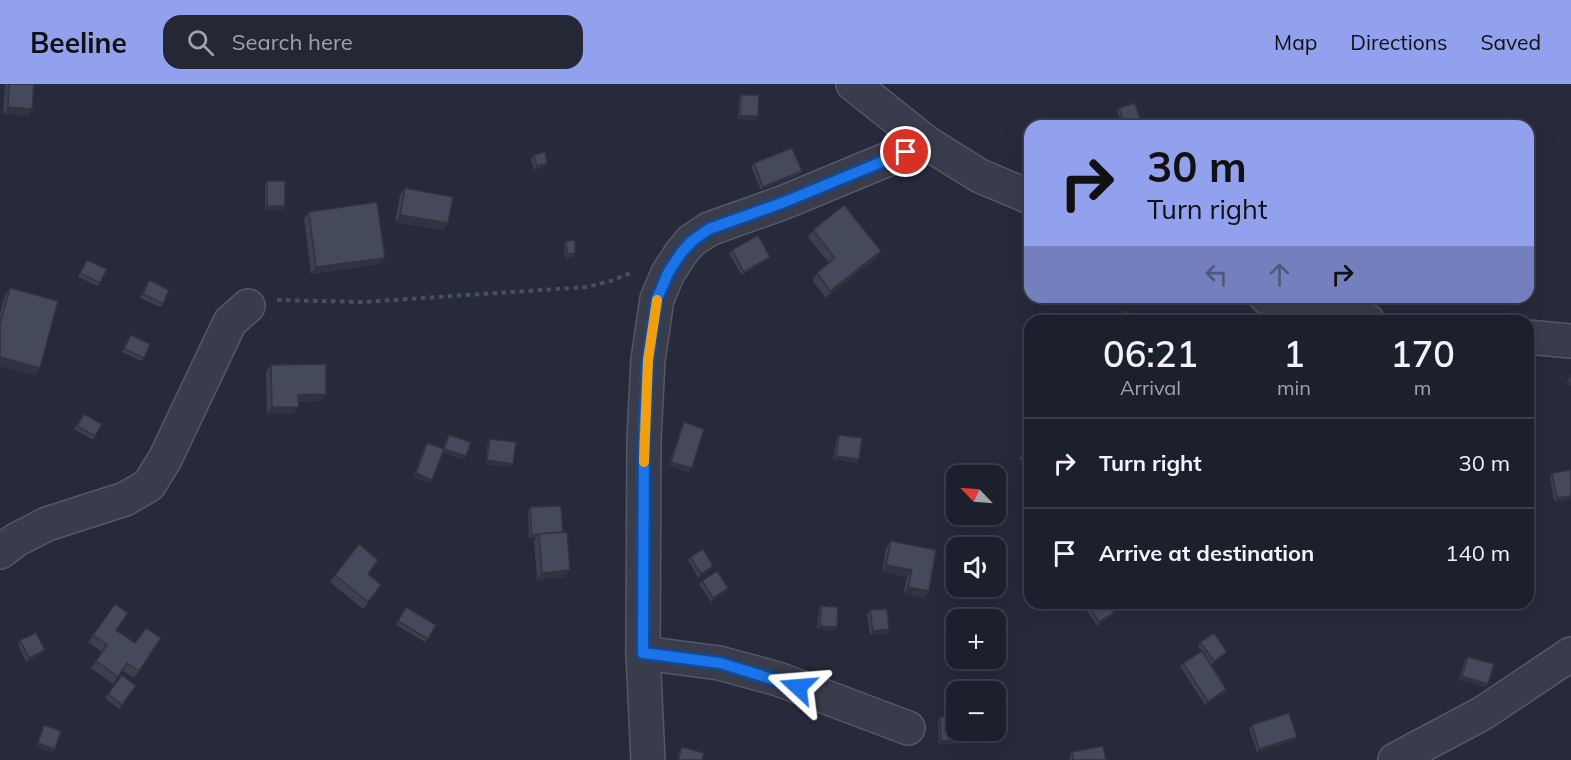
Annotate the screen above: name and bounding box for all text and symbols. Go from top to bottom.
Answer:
search box [163,15,583,69]
text: Beeline [30,25,127,60]
icon: search [184,26,217,59]
text: Search here [232,28,353,56]
text: Map [1274,29,1317,55]
text: Directions [1350,29,1447,55]
text: Saved [1480,29,1541,55]
pin [880,126,931,177]
icon: arrive [889,135,922,168]
text: 30 m [1147,140,1247,193]
icon: right [1048,144,1126,222]
text: Turn right [1147,192,1267,226]
icon: left [1200,258,1233,291]
icon: ahead [1263,258,1296,291]
icon: right [1326,258,1359,291]
text: 06:21 [1103,331,1198,376]
text: 1 [1283,331,1305,376]
text: 170 [1390,331,1455,376]
text: Arrival [1120,375,1181,400]
text: min [1277,375,1311,400]
text: m [1414,375,1431,400]
icon: right [1048,447,1081,480]
text: Turn right [1099,449,1202,477]
text: 30 m [1459,449,1510,477]
north arrow [946,465,1006,525]
map controls [946,465,1006,741]
button: sound [946,537,1006,597]
icon: arrive [1048,537,1081,570]
text: Arrive at destination [1099,539,1314,567]
text: 140 m [1445,539,1510,567]
button: + [946,609,1006,669]
position arrow [766,655,830,719]
button: − [946,681,1006,741]

